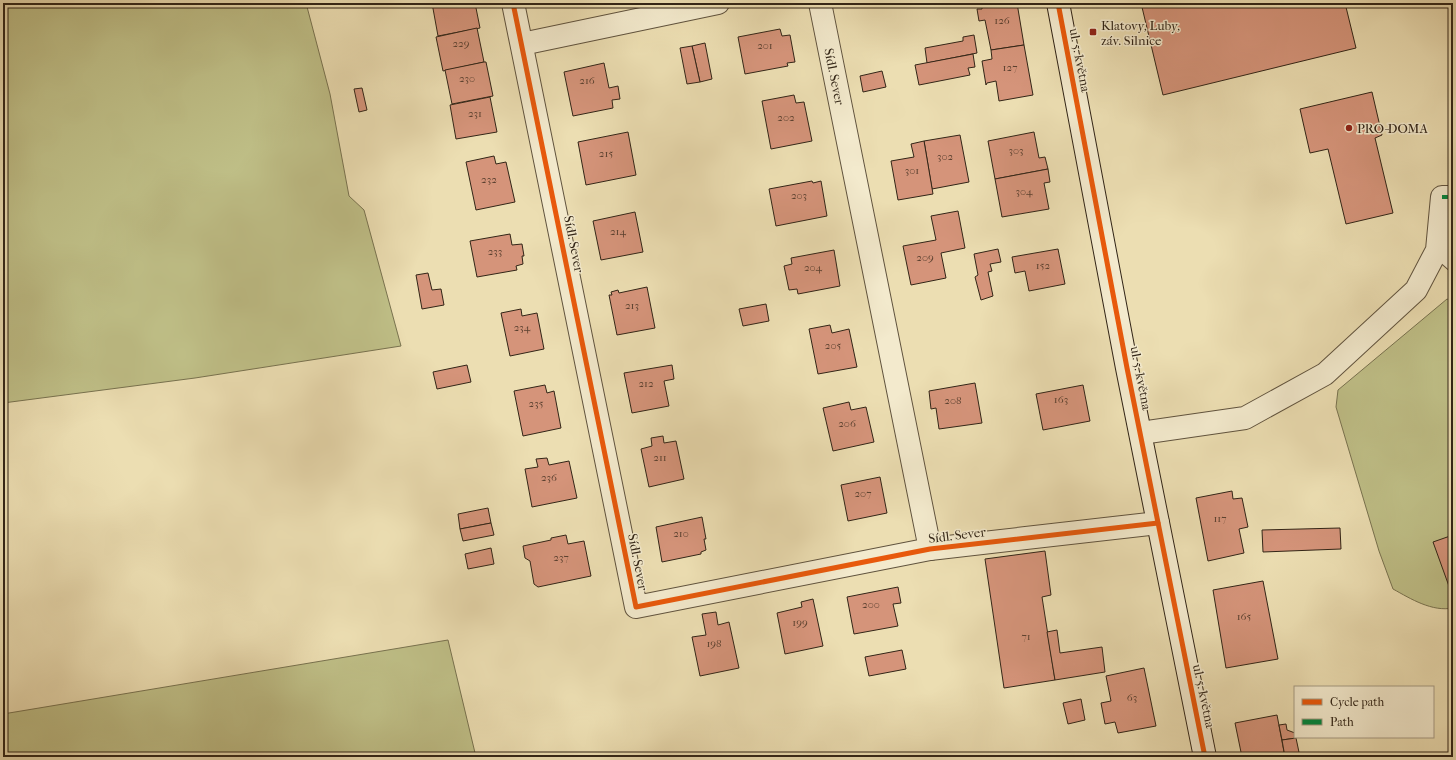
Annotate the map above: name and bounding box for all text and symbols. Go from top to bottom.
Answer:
house number: 126 [994,14,1010,27]
place label: Klatovy, Luby, záv. Silnice [1101,18,1180,48]
street label: ul. 5. května [1066,26,1094,94]
marker: Klatovy, Luby, záv. Silnice [1088,27,1098,37]
house number: 229 [452,37,470,50]
house number: 201 [757,39,773,52]
street label: Sídl. Sever [822,47,848,107]
house number: 127 [1003,61,1017,74]
house number: 230 [459,72,475,85]
house number: 216 [579,74,595,87]
house number: 231 [468,107,482,120]
house number: 202 [777,111,795,124]
place label: PRO-DOMA [1357,121,1428,136]
marker: PRO-DOMA [1344,123,1354,133]
house number: 303 [1008,144,1024,157]
house number: 215 [599,147,613,160]
house number: 302 [937,150,953,163]
house number: 301 [905,164,919,177]
house number: 232 [481,173,497,186]
house number: 304 [1016,185,1033,198]
house number: 203 [791,189,807,202]
street label: Sídl. Sever [561,214,587,274]
house number: 214 [610,225,627,238]
house number: 233 [488,245,502,258]
house number: 209 [916,251,934,264]
house number: 152 [1036,259,1050,272]
house number: 204 [804,261,823,274]
house number: 213 [625,299,639,312]
house number: 234 [514,321,531,334]
house number: 205 [825,339,841,352]
street label: ul. 5. května [1127,344,1155,412]
house number: 212 [638,377,654,390]
house number: 163 [1054,393,1068,406]
house number: 208 [944,394,962,407]
house number: 235 [529,397,544,410]
house number: 206 [838,417,856,430]
house number: 211 [653,451,667,464]
house number: 236 [541,471,557,484]
house number: 207 [854,487,872,500]
house number: 117 [1213,512,1227,525]
street label: Sídl. Sever [927,524,987,546]
house number: 210 [673,527,689,540]
street label: Sídl. Sever [625,532,651,592]
house number: 237 [553,551,569,564]
house number: 200 [862,598,880,611]
house number: 165 [1237,610,1252,623]
house number: 199 [792,616,808,629]
house number: 71 [1021,630,1031,643]
house number: 198 [706,637,722,650]
street label: ul. 5. května [1190,662,1218,730]
legend [1294,686,1434,738]
house number: 63 [1127,691,1137,704]
text: Cycle path [1330,695,1385,709]
text: Path [1330,715,1354,729]

